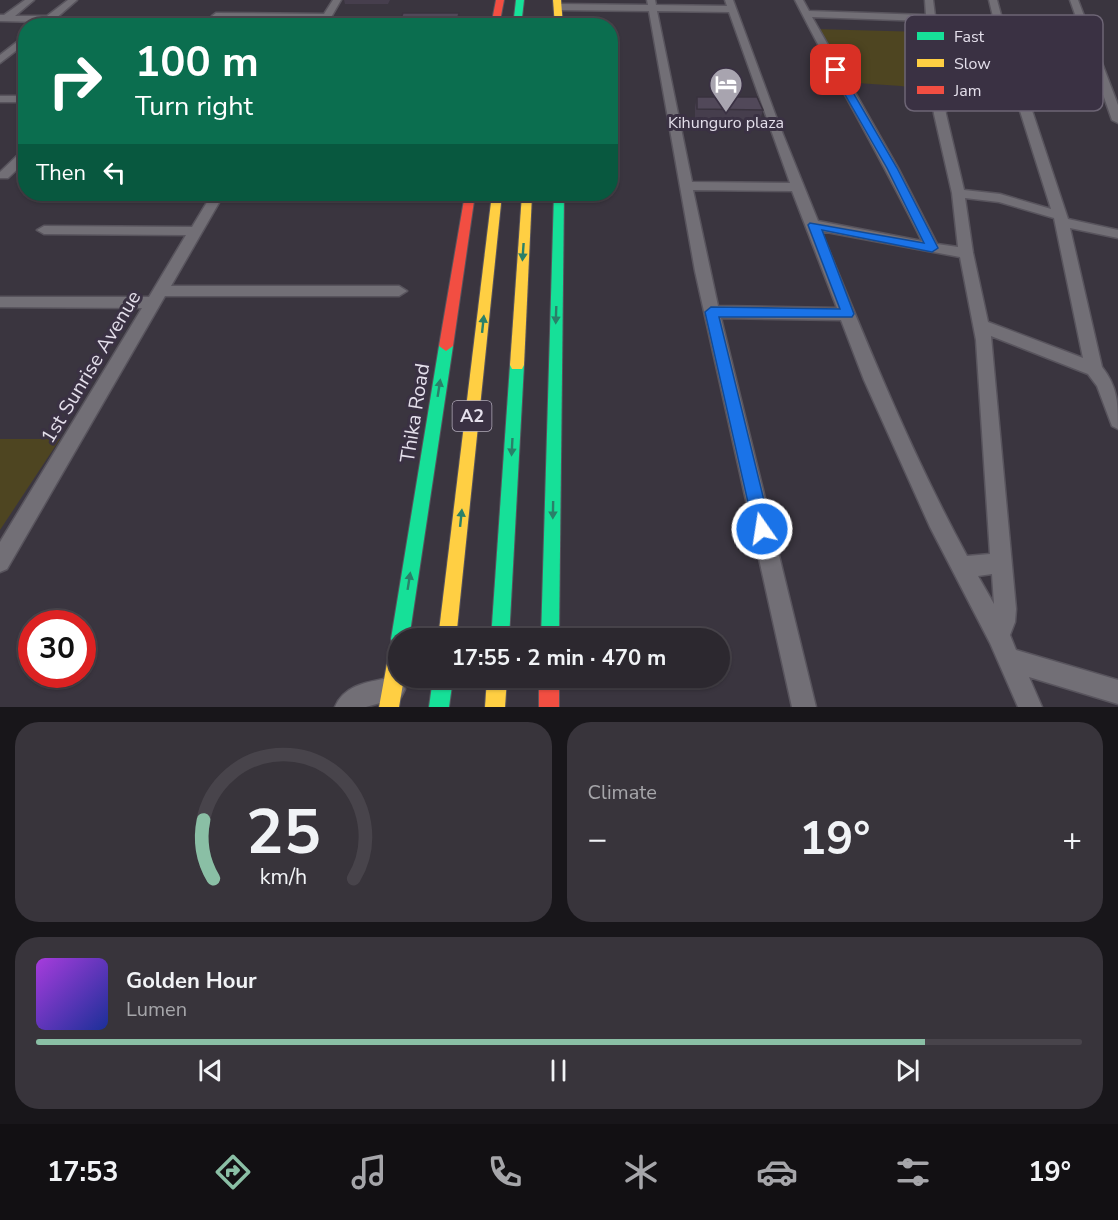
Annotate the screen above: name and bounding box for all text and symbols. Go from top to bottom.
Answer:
legend [905,15,1103,111]
text: Fast [954,26,985,48]
text: 100 m [135,34,259,91]
icon: right [36,42,114,120]
pin [810,44,861,95]
icon: arrive [819,53,852,86]
text: Slow [954,53,991,75]
hotel icon: Kihunguro plaza [708,66,744,113]
text: Jam [953,80,981,102]
text: Turn right [135,88,253,125]
place label: Kihunguro plaza [668,112,784,134]
icon: left [98,156,131,189]
text: Then [36,158,86,188]
one-way arrow [518,242,528,261]
street label: 1st Sunrise Avenue [35,286,147,448]
one-way arrow [551,305,561,324]
one-way arrow [478,315,487,334]
street label: Thika Road [394,361,436,465]
one-way arrow [434,379,443,398]
road number: A2 [452,401,492,431]
one-way arrow [507,437,516,456]
position arrow [730,497,794,561]
one-way arrow [548,500,558,519]
one-way arrow [456,509,465,528]
one-way arrow [405,572,414,591]
speed limit sign: 30 [18,610,96,688]
text: 17:55 · 2 min · 470 m [452,643,666,673]
text: Climate [588,779,657,806]
text: 25 [246,790,321,875]
text: 19° [799,809,870,870]
text: − [588,817,607,862]
text: + [1062,817,1082,862]
text: km/h [260,862,307,892]
text: Golden Hour [126,966,257,996]
text: Lumen [126,996,187,1023]
icon: previous [194,1054,227,1087]
icon: pause [542,1054,575,1087]
icon: next [891,1054,924,1087]
icon: directions [212,1151,254,1193]
icon: music [348,1151,390,1193]
icon: phone [484,1151,526,1193]
icon: climate [620,1151,662,1193]
icon: car [756,1151,798,1193]
icon: filters [892,1151,934,1193]
text: 17:53 [47,1154,118,1191]
text: 19° [1028,1154,1071,1191]

